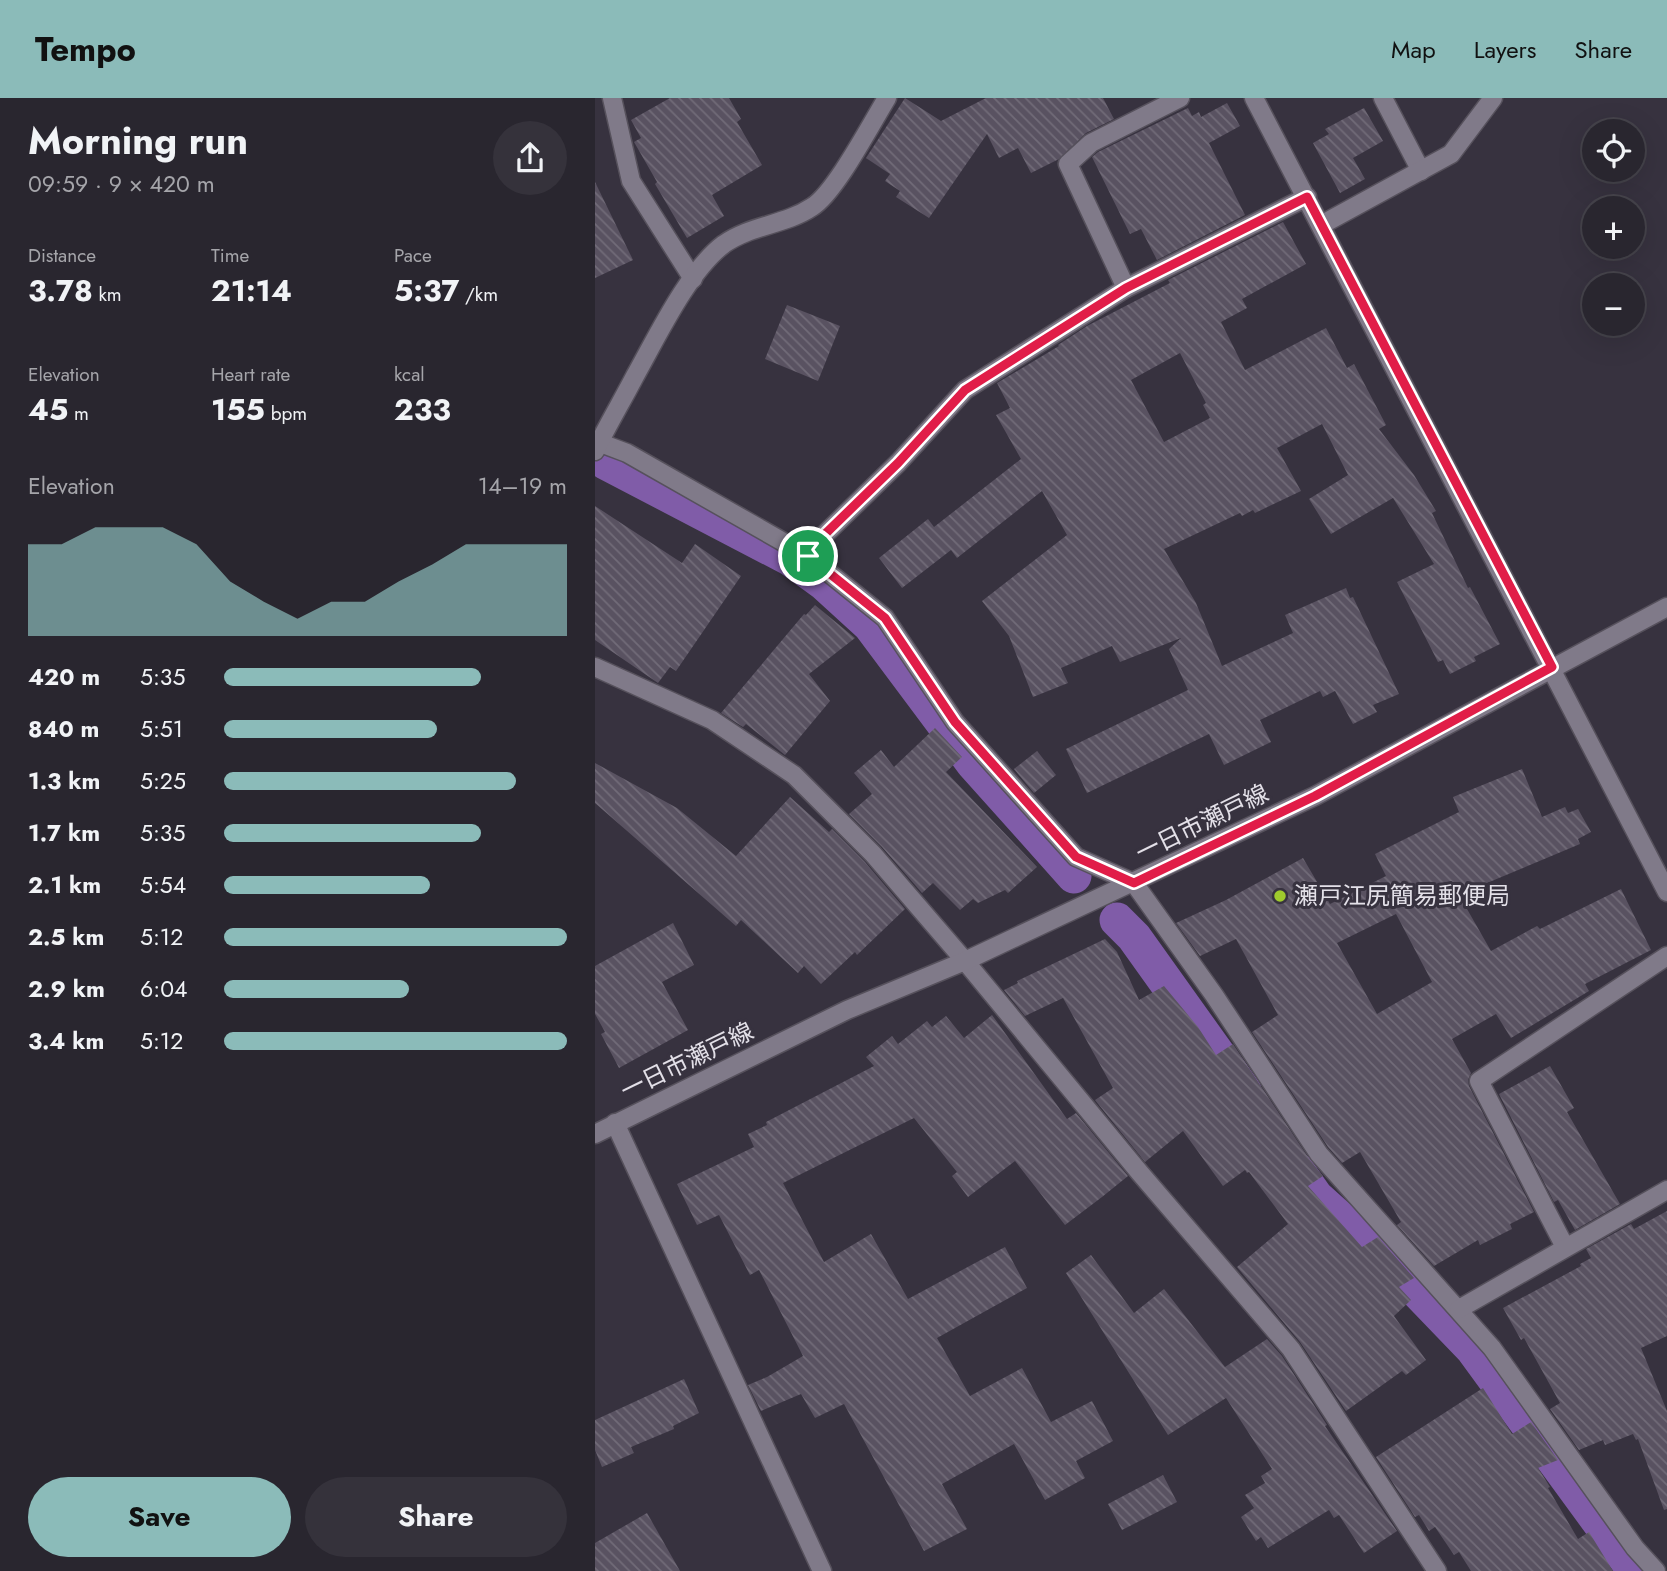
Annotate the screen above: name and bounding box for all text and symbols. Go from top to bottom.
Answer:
text: Tempo [35,26,136,73]
text: Map [1391,32,1436,67]
text: Layers [1474,32,1536,67]
text: Share [1574,32,1632,67]
text: Morning run [28,113,248,168]
map controls [1582,119,1645,336]
button: locate [1582,119,1645,182]
button: share [493,121,567,195]
text: 09:59 · 9 × 420 m [28,167,215,201]
button: + [1582,196,1645,259]
text: Distance [28,242,96,269]
text: Time [211,242,249,269]
text: Pace [394,242,432,269]
text: 3.78 [28,269,93,312]
text: 21:14 [211,269,292,312]
text: 5:37 [394,269,459,312]
button: − [1582,273,1645,336]
text: km [93,281,122,308]
text: /km [459,281,498,308]
text: Elevation [28,361,100,388]
text: Heart rate [211,361,290,388]
text: kcal [394,361,425,388]
text: 45 [28,388,68,431]
text: 155 [211,388,265,431]
text: 233 [394,388,451,431]
text: m [68,400,89,427]
text: bpm [265,400,307,427]
text: Elevation [28,469,115,503]
text: 14–19 m [478,469,567,503]
pin [778,526,838,586]
icon: arrive [789,537,827,575]
text: 420 m [28,660,100,694]
text: 5:35 [140,660,185,694]
text: 840 m [28,712,99,746]
text: 5:51 [140,712,183,746]
text: 1.3 km [28,764,100,798]
text: 5:25 [140,764,186,798]
street label: 一日市瀬戸線 [1129,775,1274,870]
text: 1.7 km [28,816,100,850]
text: 5:35 [140,816,185,850]
text: 2.1 km [28,868,101,902]
text: 5:54 [140,868,186,902]
place label: 瀬戸江尻簡易郵便局 [1294,878,1510,913]
marker: 瀬戸江尻簡易郵便局 [1272,888,1288,904]
text: 2.5 km [28,920,104,954]
text: 5:12 [140,920,183,954]
text: 2.9 km [28,972,105,1006]
text: 6:04 [140,972,187,1006]
street label: 一日市瀬戸線 [614,1013,759,1108]
text: 3.4 km [28,1024,104,1058]
text: 5:12 [140,1024,183,1058]
button: Save [28,1477,291,1557]
button: Share [305,1477,567,1557]

